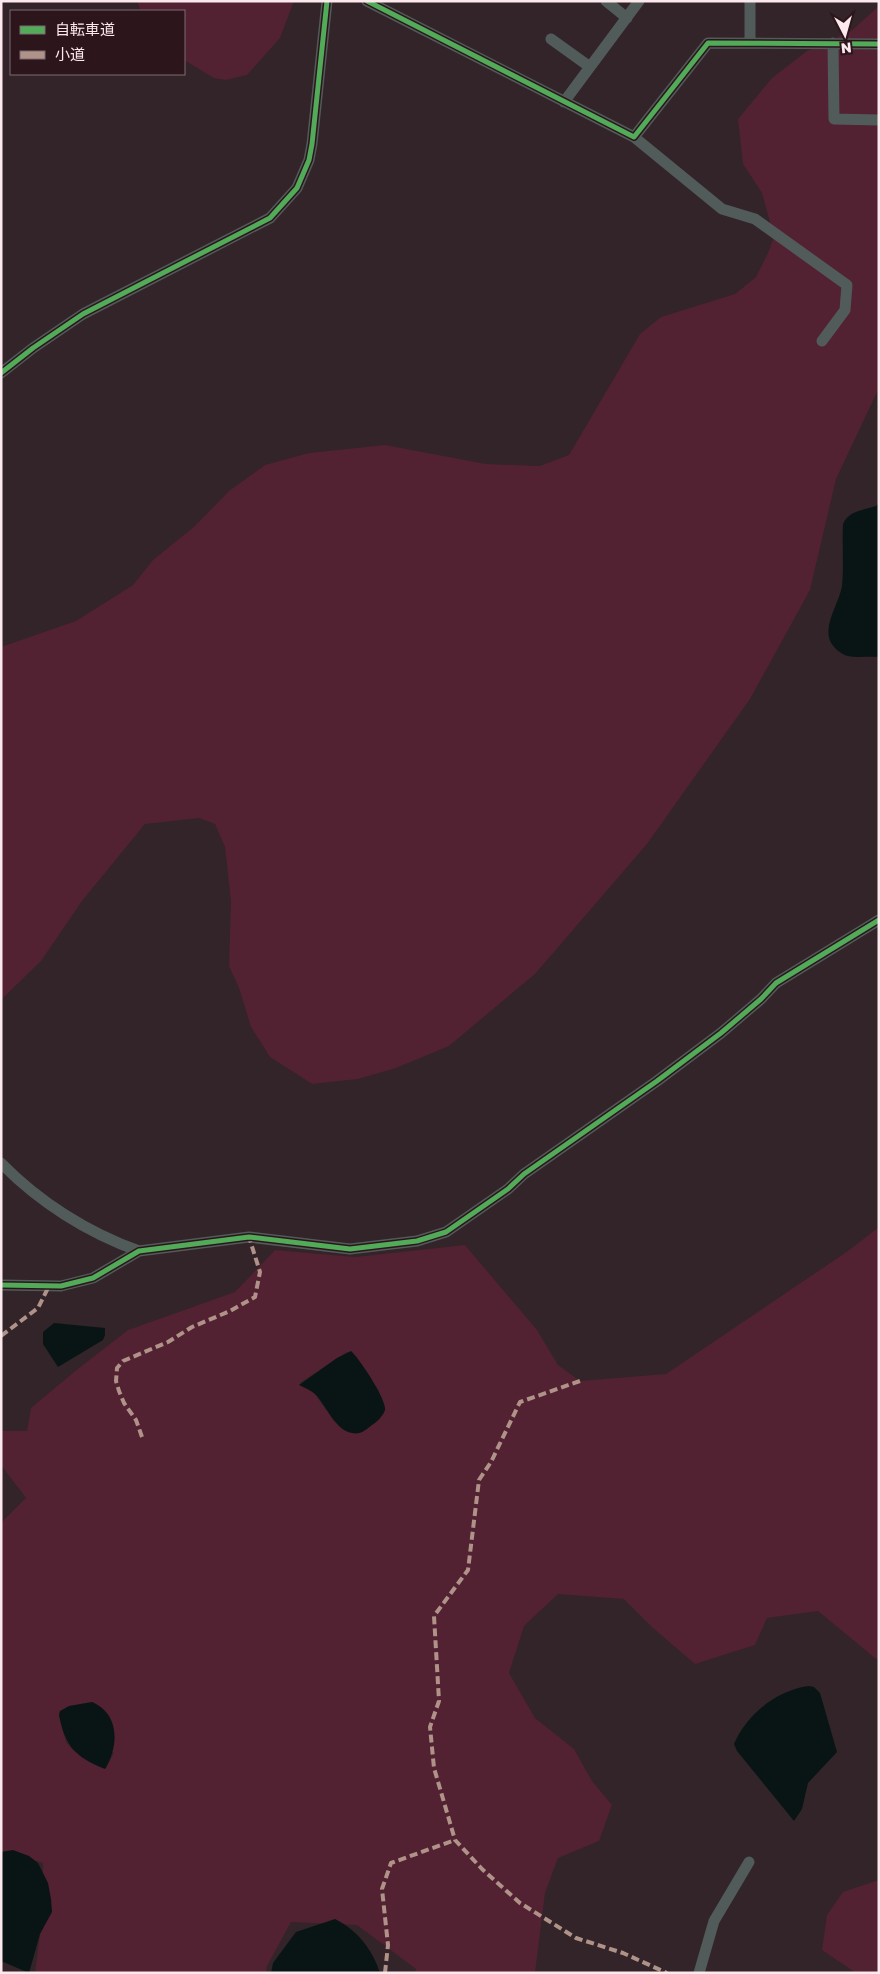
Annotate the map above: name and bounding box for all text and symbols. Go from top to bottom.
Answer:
legend [10,10,185,75]
north arrow [820,10,870,60]
text: 自転車道 [55,20,115,38]
text: N [840,39,853,57]
text: 小道 [55,45,85,63]

